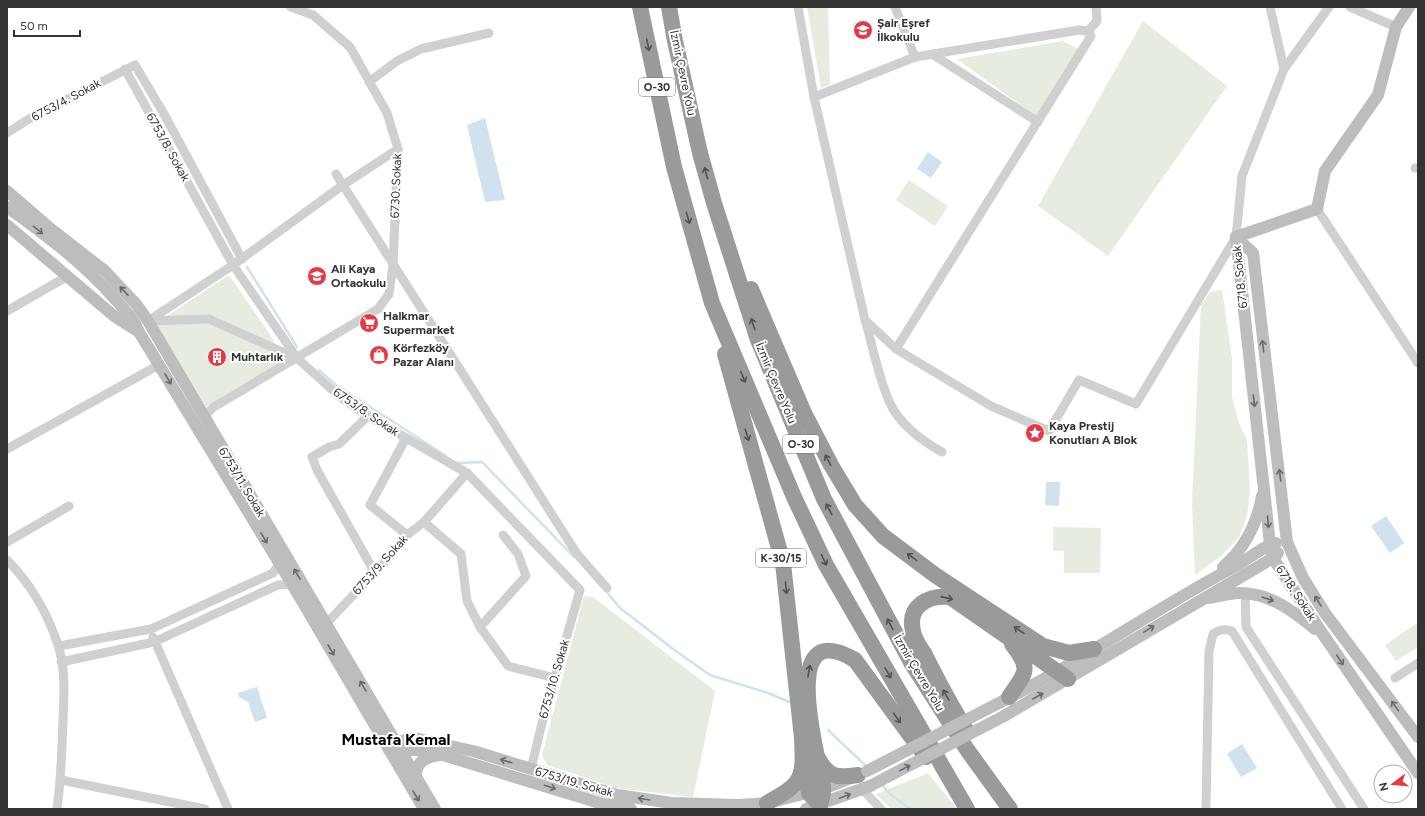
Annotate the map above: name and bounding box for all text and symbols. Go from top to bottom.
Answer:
scale bar [14,12,80,38]
place label: Şair Eşref İlkokulu [877,16,930,44]
text: 50 m [20,19,48,33]
school or university icon: Şair Eşref İlkokulu [852,19,874,41]
street label: İzmir Çevre Yolu [667,29,699,117]
one-way arrow [644,38,652,51]
street label: 6753/4. Sokak [29,76,103,124]
road number: O-30 [639,78,675,96]
street label: 6753/8. Sokak [143,110,193,184]
street label: 6730. Sokak [388,153,404,219]
one-way arrow [702,167,709,180]
one-way arrow [685,211,692,224]
one-way arrow [33,226,43,235]
street label: 6718. Sokak [1230,245,1250,309]
place label: Ali Kaya Ortaokulu [331,262,386,290]
school or university icon: Ali Kaya Ortaokulu [306,265,328,287]
one-way arrow [119,286,128,296]
place label: Halkmar Supermarket [383,309,455,337]
supermarket icon: Halkmar Supermarket [358,312,380,334]
one-way arrow [749,318,756,331]
street label: İzmir Çevre Yolu [753,340,799,426]
one-way arrow [1260,340,1267,353]
place label: Körfezköy Pazar Alanı [393,341,454,369]
shop icon: Körfezköy Pazar Alanı [368,344,390,366]
building icon: Muhtarlık [206,346,228,368]
place label: Muhtarlık [231,350,284,364]
one-way arrow [740,371,748,383]
one-way arrow [164,373,172,385]
street label: 6753/8. Sokak [331,385,402,439]
one-way arrow [1250,395,1258,408]
place label: Kaya Prestij Konutları A Blok [1049,419,1138,447]
place icon: Kaya Prestij Konutları A Blok [1024,422,1046,444]
one-way arrow [744,428,751,441]
road number: O-30 [783,435,819,453]
street label: 6753/11. Sokak [216,445,268,519]
one-way arrow [824,454,832,466]
one-way arrow [1276,469,1284,482]
one-way arrow [825,503,833,515]
one-way arrow [1264,515,1272,528]
one-way arrow [260,532,268,543]
street label: 6753/9. Sokak [350,532,411,598]
road number: K-30/15 [756,549,806,567]
one-way arrow [906,553,917,561]
one-way arrow [821,554,828,566]
street label: 6718. Sokak [1273,563,1319,623]
one-way arrow [293,569,301,580]
one-way arrow [782,581,789,594]
one-way arrow [940,594,953,602]
one-way arrow [1262,596,1275,603]
one-way arrow [1313,596,1322,607]
one-way arrow [886,618,894,630]
one-way arrow [1143,625,1155,633]
one-way arrow [1014,626,1025,634]
street label: İzmir Çevre Yolu [891,632,947,714]
street label: 6753/10. Sokak [536,638,572,720]
one-way arrow [327,644,335,656]
one-way arrow [1336,654,1344,665]
one-way arrow [806,664,814,677]
one-way arrow [884,667,892,679]
one-way arrow [358,680,366,692]
one-way arrow [942,689,950,701]
one-way arrow [1032,692,1044,700]
one-way arrow [1391,700,1399,711]
one-way arrow [893,712,901,723]
district label: Mustafa Kemal [342,730,451,749]
one-way arrow [499,757,512,764]
one-way arrow [899,763,911,771]
street label: 6753/19. Sokak [533,764,615,800]
north arrow [1373,764,1413,804]
text: N [1376,781,1391,793]
one-way arrow [544,784,556,792]
one-way arrow [413,790,421,802]
one-way arrow [839,791,851,799]
one-way arrow [638,795,651,803]

